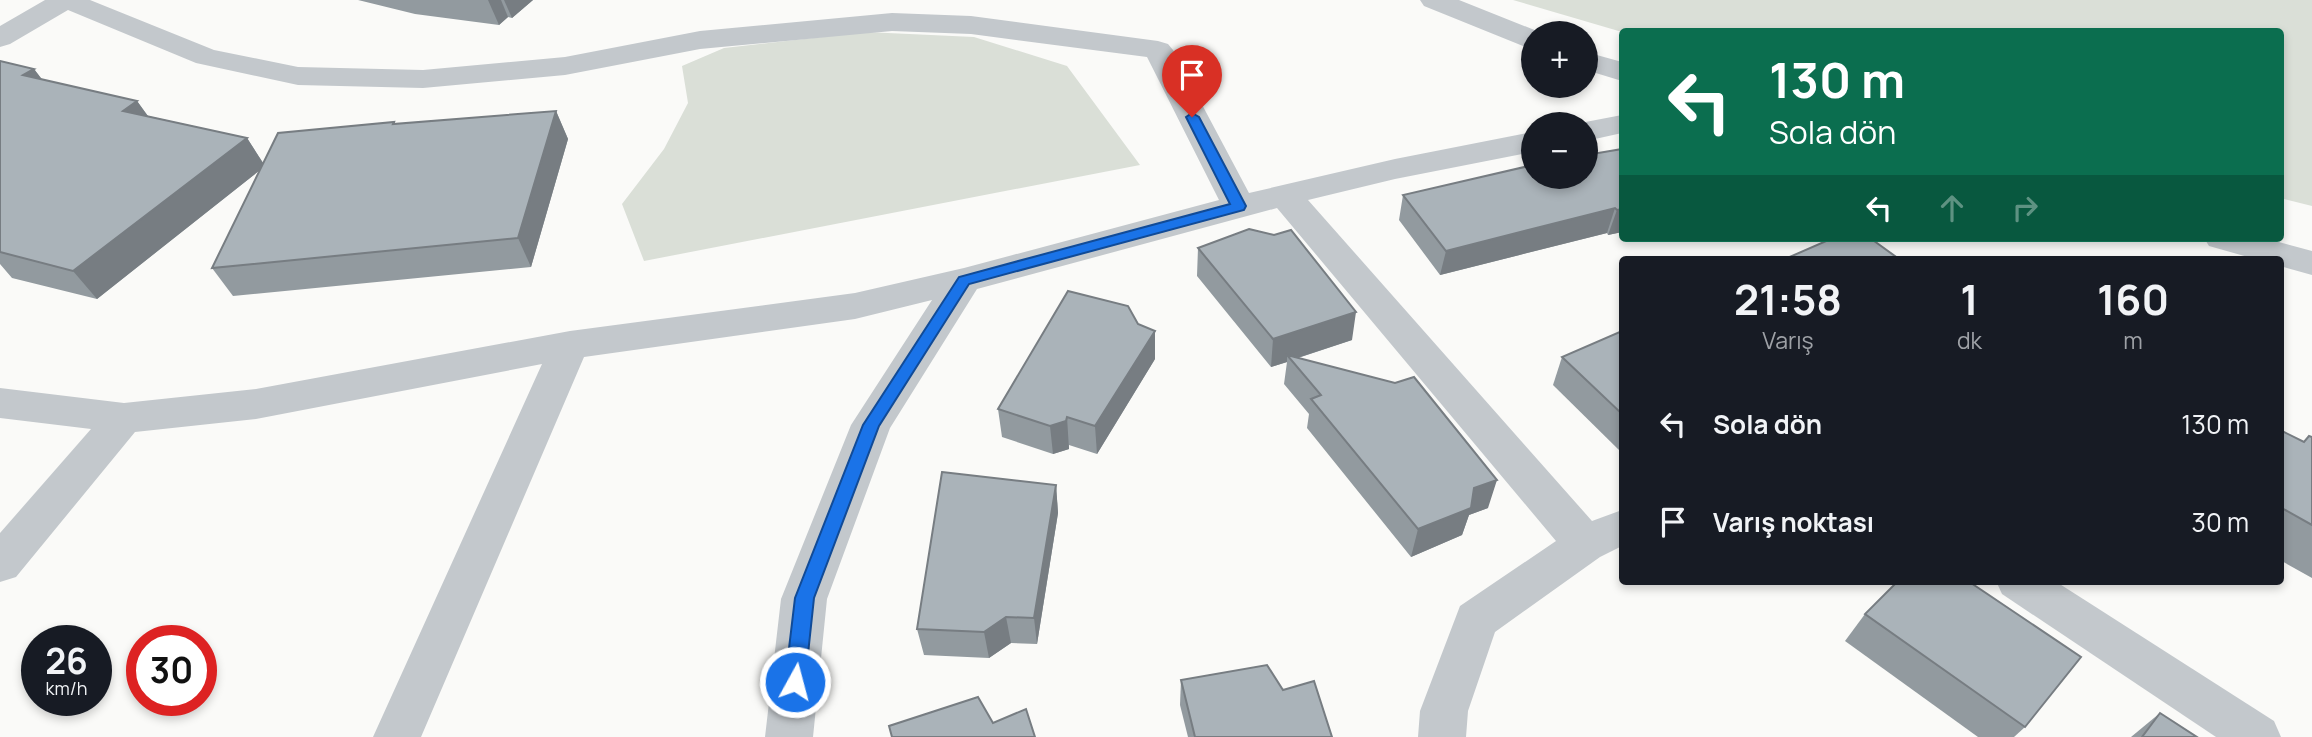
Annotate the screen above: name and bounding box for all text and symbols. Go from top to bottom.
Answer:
map controls [1521,21,1598,189]
button: + [1521,21,1598,98]
pin [1162,45,1222,117]
text: 130 m [1769,46,1905,113]
icon: arrive [1173,56,1211,94]
icon: left [1654,56,1745,147]
text: Sola dön [1769,110,1896,154]
button: − [1521,112,1598,189]
icon: left [1860,189,1898,227]
icon: ahead [1933,189,1971,227]
icon: right [2006,189,2044,227]
text: 21:58 [1734,270,1842,328]
text: 1 [1960,270,1979,328]
text: 160 [2097,270,2169,328]
text: Varış [1762,324,1814,356]
text: dk [1957,324,1982,356]
text: m [2123,324,2143,356]
icon: left [1654,405,1692,443]
text: Sola dön [1713,406,1822,442]
text: 130 m [2181,406,2249,442]
icon: arrive [1654,503,1692,541]
text: Varış noktası [1713,504,1874,540]
text: 30 m [2192,504,2249,540]
speed limit sign: 30 [126,625,217,716]
text: 26 [45,637,88,685]
position arrow [758,645,832,719]
text: km/h [46,676,87,700]

